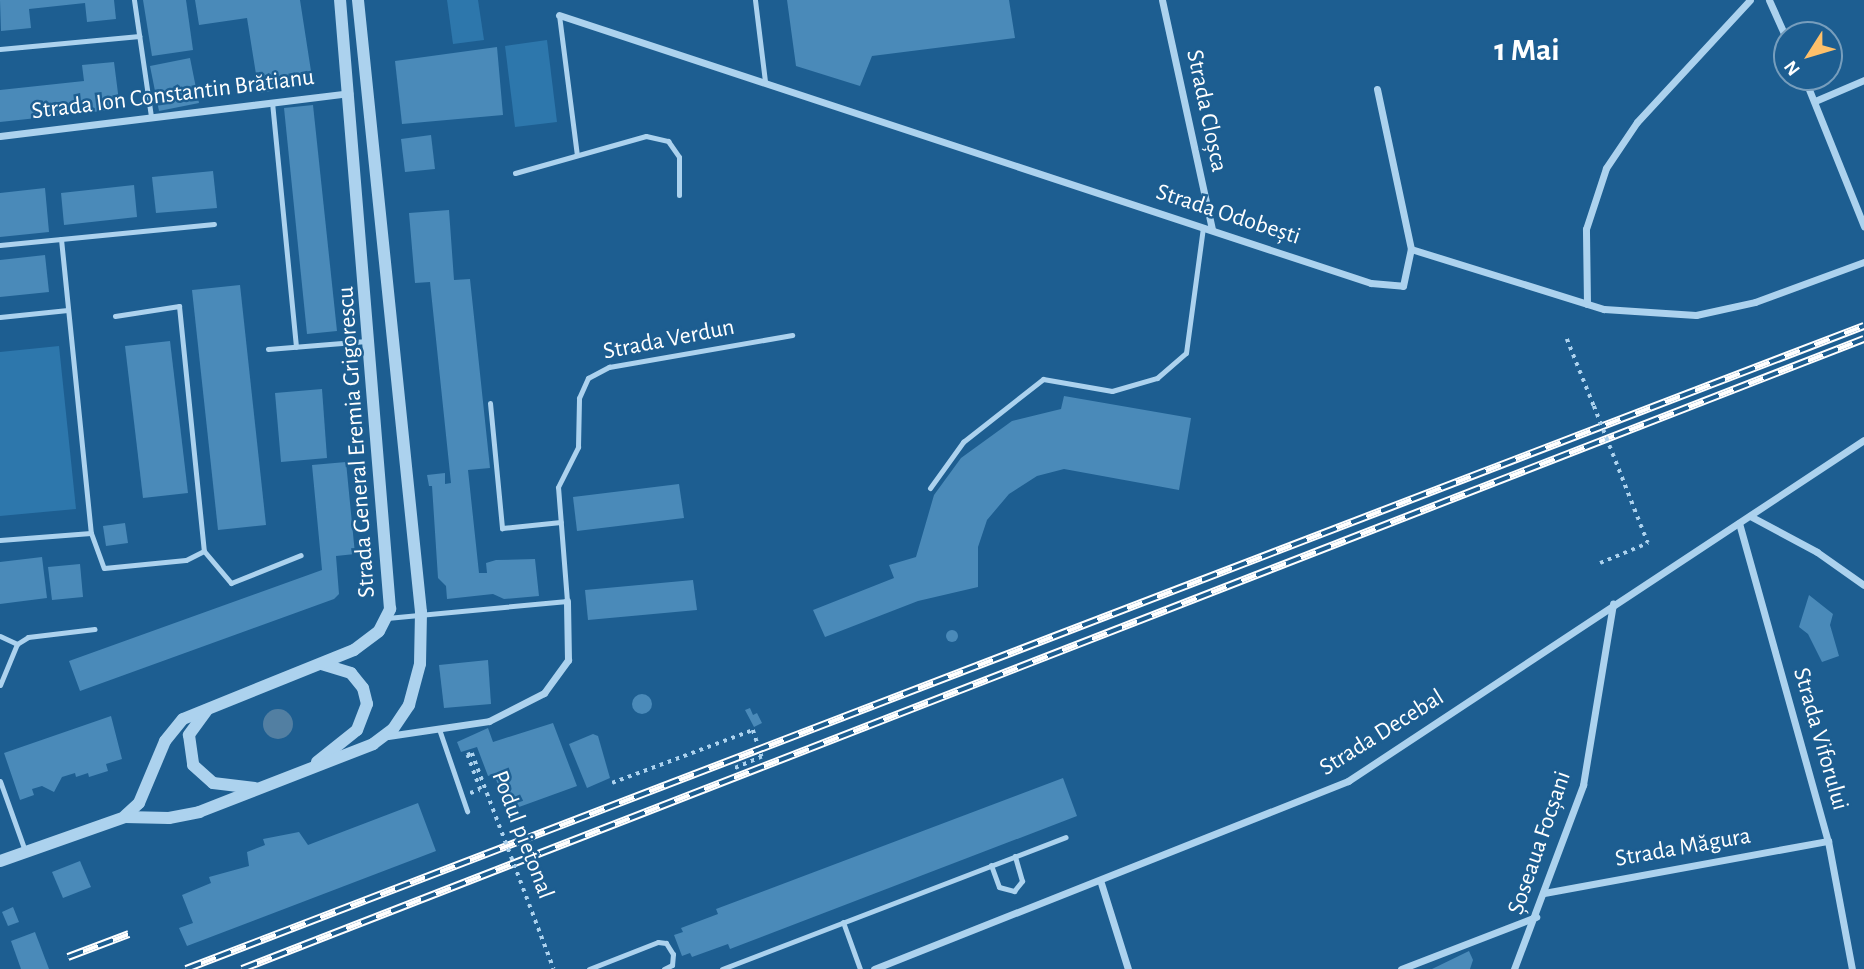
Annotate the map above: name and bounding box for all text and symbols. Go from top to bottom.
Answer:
north arrow [1773,21,1843,91]
district label: 1 Mai [1494,31,1560,69]
street label: Strada Cloșca [1179,47,1233,175]
text: N [1781,57,1804,79]
street label: Strada Ion Constantin Brătianu [30,63,316,127]
street label: Strada Odobești [1152,178,1304,252]
street label: Strada General Eremia Grigorescu [332,285,382,599]
street label: Strada Verdun [601,313,737,367]
street label: Strada Viforului [1786,665,1854,813]
street label: Strada Decebal [1314,683,1450,783]
street label: Podul pietonal [484,767,560,903]
street label: Șoseaua Focșani [1502,768,1578,918]
street label: Strada Măgura [1613,822,1753,874]

